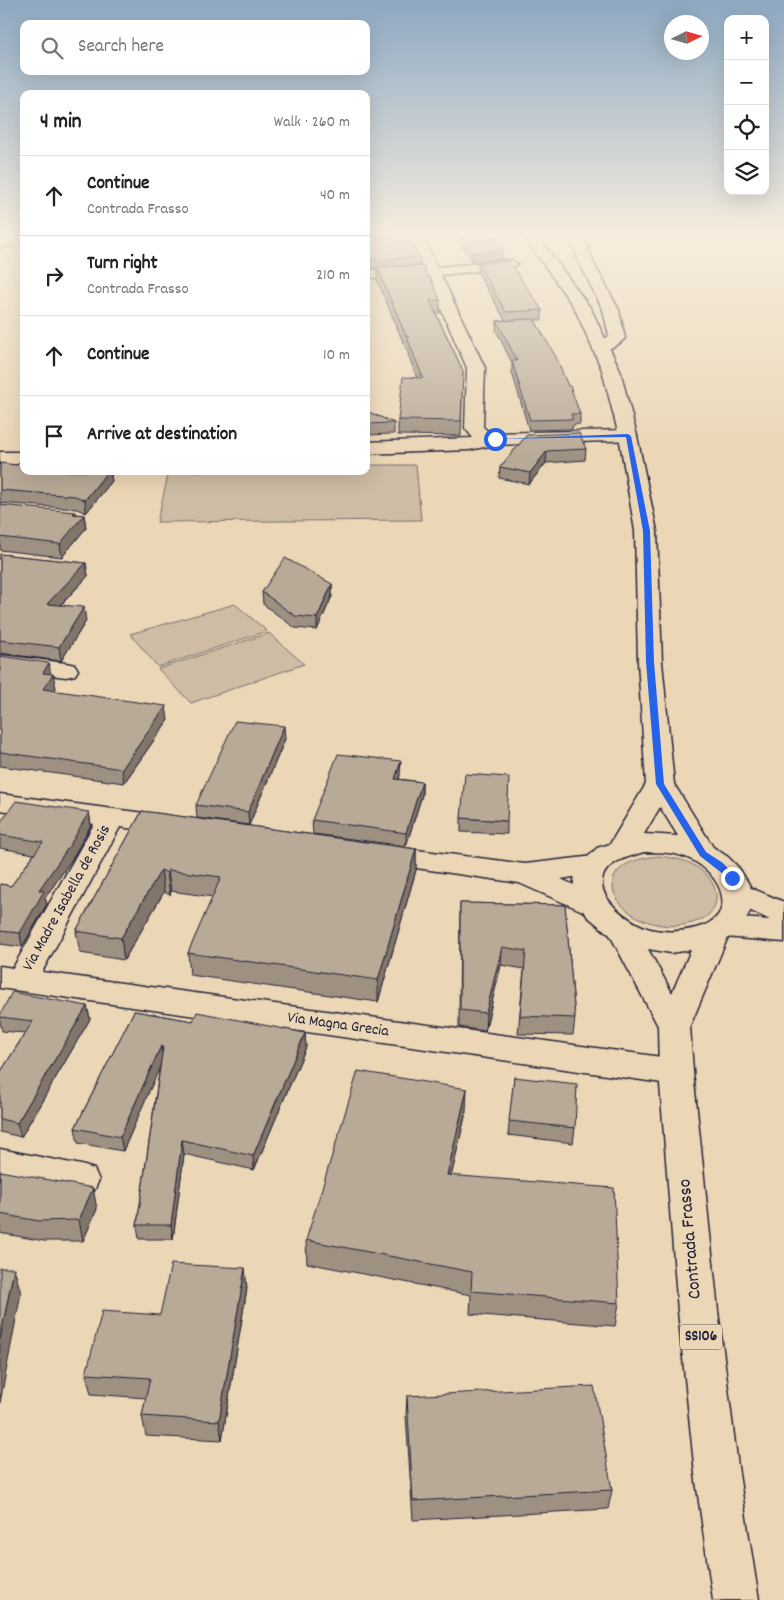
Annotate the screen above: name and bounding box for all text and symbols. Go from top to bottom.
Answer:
north arrow [664,15,709,60]
map controls [724,15,769,195]
button: + [724,15,769,60]
search box [20,20,370,75]
icon: search [38,34,66,62]
text: Search here [78,34,164,61]
button: − [724,60,769,105]
button: locate [724,105,769,150]
text: 4 min [40,108,82,138]
text: Walk · 260 m [274,111,350,134]
button: layers [724,150,769,195]
text: Continue [87,171,149,198]
icon: ahead [40,182,68,210]
text: 40 m [320,184,350,207]
text: Contrada Frasso [87,198,189,221]
text: Turn right [87,251,158,278]
icon: right [40,262,68,290]
text: 210 m [316,264,350,287]
text: Contrada Frasso [87,278,189,301]
icon: ahead [40,342,68,370]
text: Continue [87,342,149,369]
text: 10 m [323,344,350,367]
icon: arrive [40,422,68,450]
text: Arrive at destination [87,422,237,449]
route start [484,428,507,451]
street label: Via Madre Isabella de Rosis [17,820,117,975]
route end [721,867,744,890]
street label: Via Magna Grecia [286,1007,391,1044]
street label: Contrada Frasso [672,1178,710,1300]
road number: SS106 [680,1324,722,1350]

